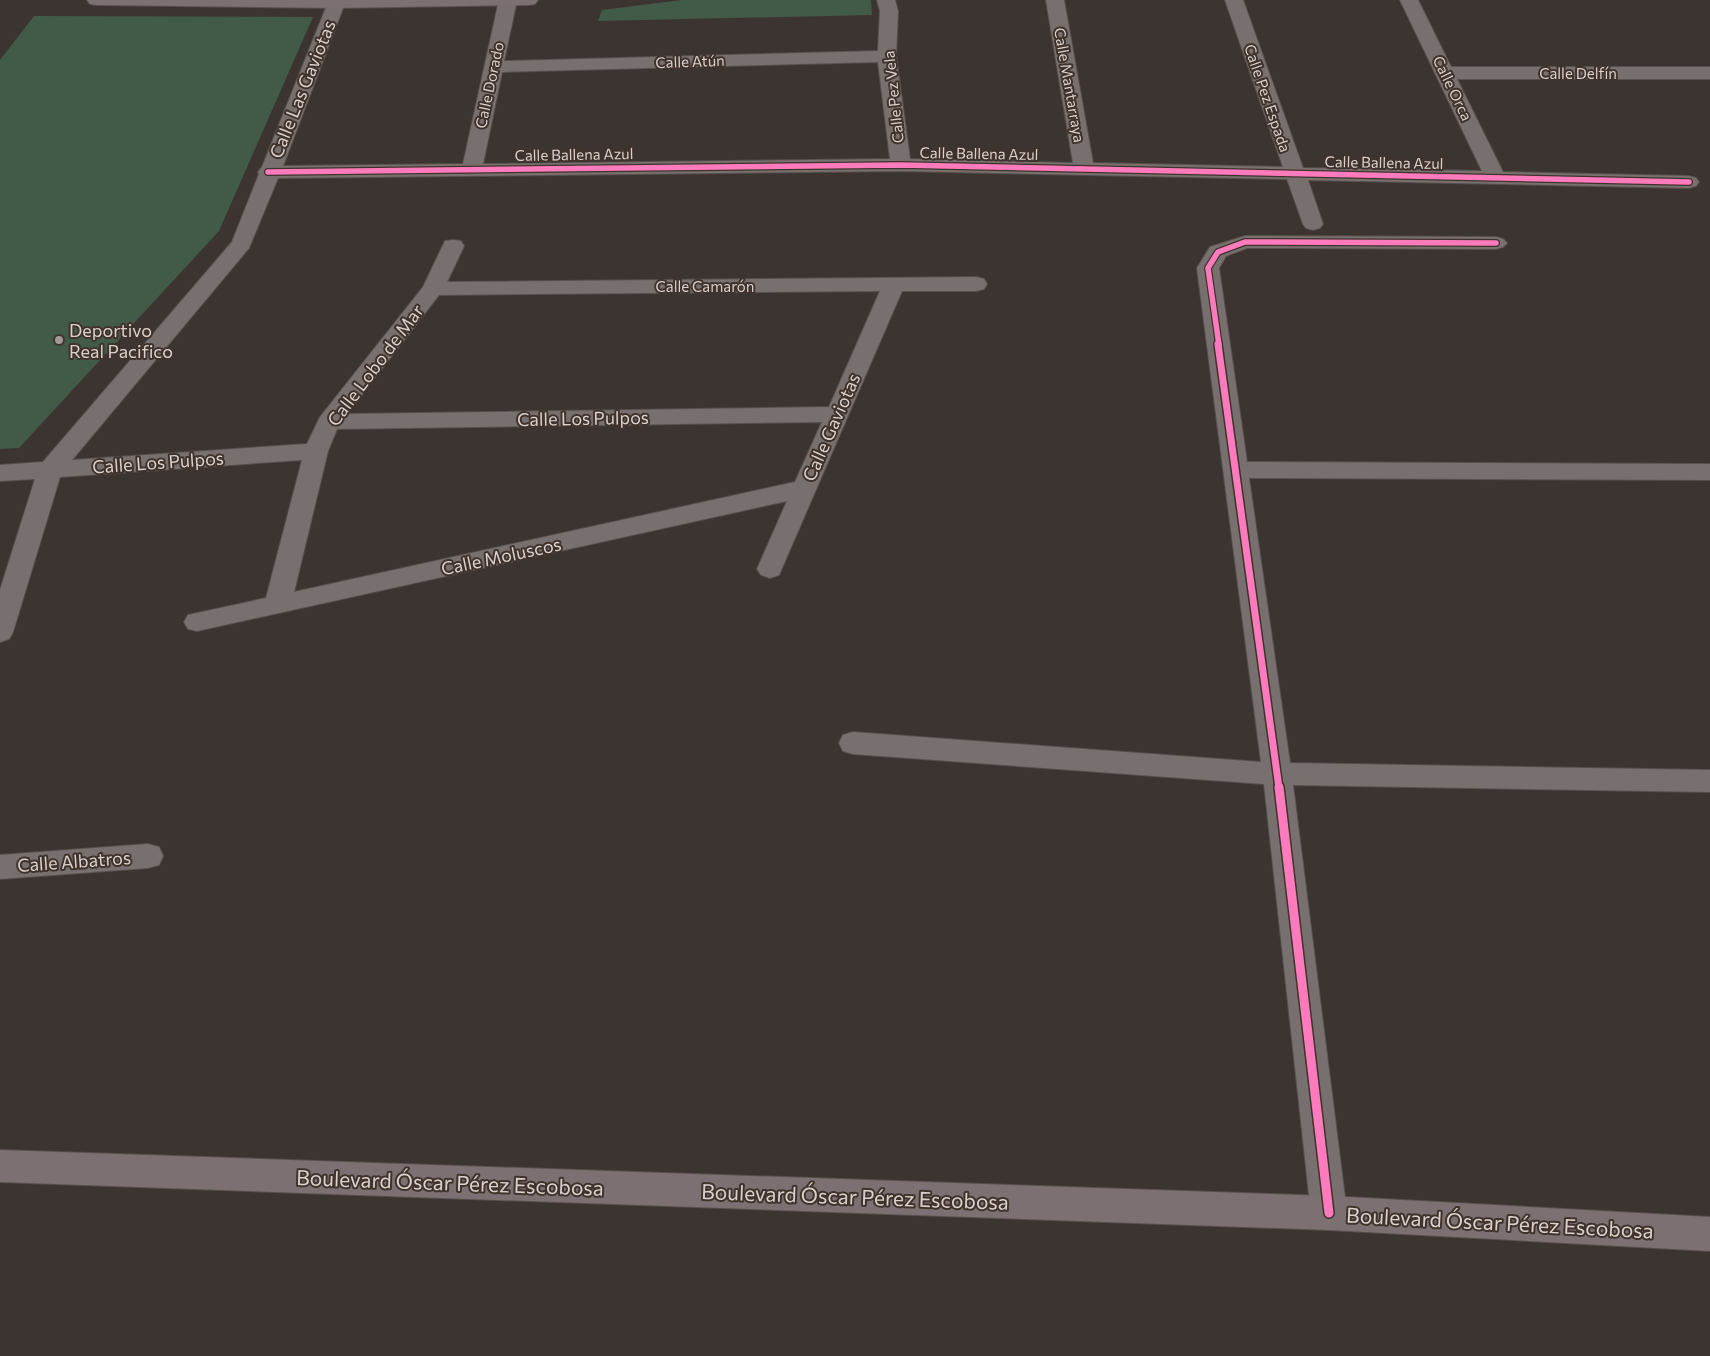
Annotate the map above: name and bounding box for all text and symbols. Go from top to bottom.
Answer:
street label: Calle Las Gaviotas [264,17,340,161]
street label: Calle Mantarraya [1051,26,1089,144]
street label: Calle Dorado [471,40,507,130]
street label: Calle Pez Espada [1241,42,1295,154]
street label: Calle Pez Vela [879,50,907,144]
street label: Calle Atún [655,51,725,71]
street label: Calle Orca [1430,53,1476,123]
street label: Calle Delfín [1539,64,1617,82]
street label: Calle Ballena Azul [919,143,1039,163]
street label: Calle Ballena Azul [514,144,634,164]
street label: Calle Ballena Azul [1324,152,1444,172]
street label: Calle Camarón [656,277,754,295]
street label: Calle Lobo de Mar [322,300,428,430]
place label: Deportivo Real Pacifico [69,319,173,362]
marker: Deportivo Real Pacifico [53,334,65,346]
street label: Calle Gaviotas [797,370,865,484]
street label: Calle Los Pulpos [517,406,649,430]
street label: Calle Los Pulpos [92,446,224,478]
street label: Calle Moluscos [439,533,563,579]
street label: Calle Albatros [16,846,132,876]
street label: Boulevard Óscar Pérez Escobosa [296,1164,604,1200]
street label: Boulevard Óscar Pérez Escobosa [701,1178,1009,1214]
street label: Boulevard Óscar Pérez Escobosa [1346,1201,1654,1243]

